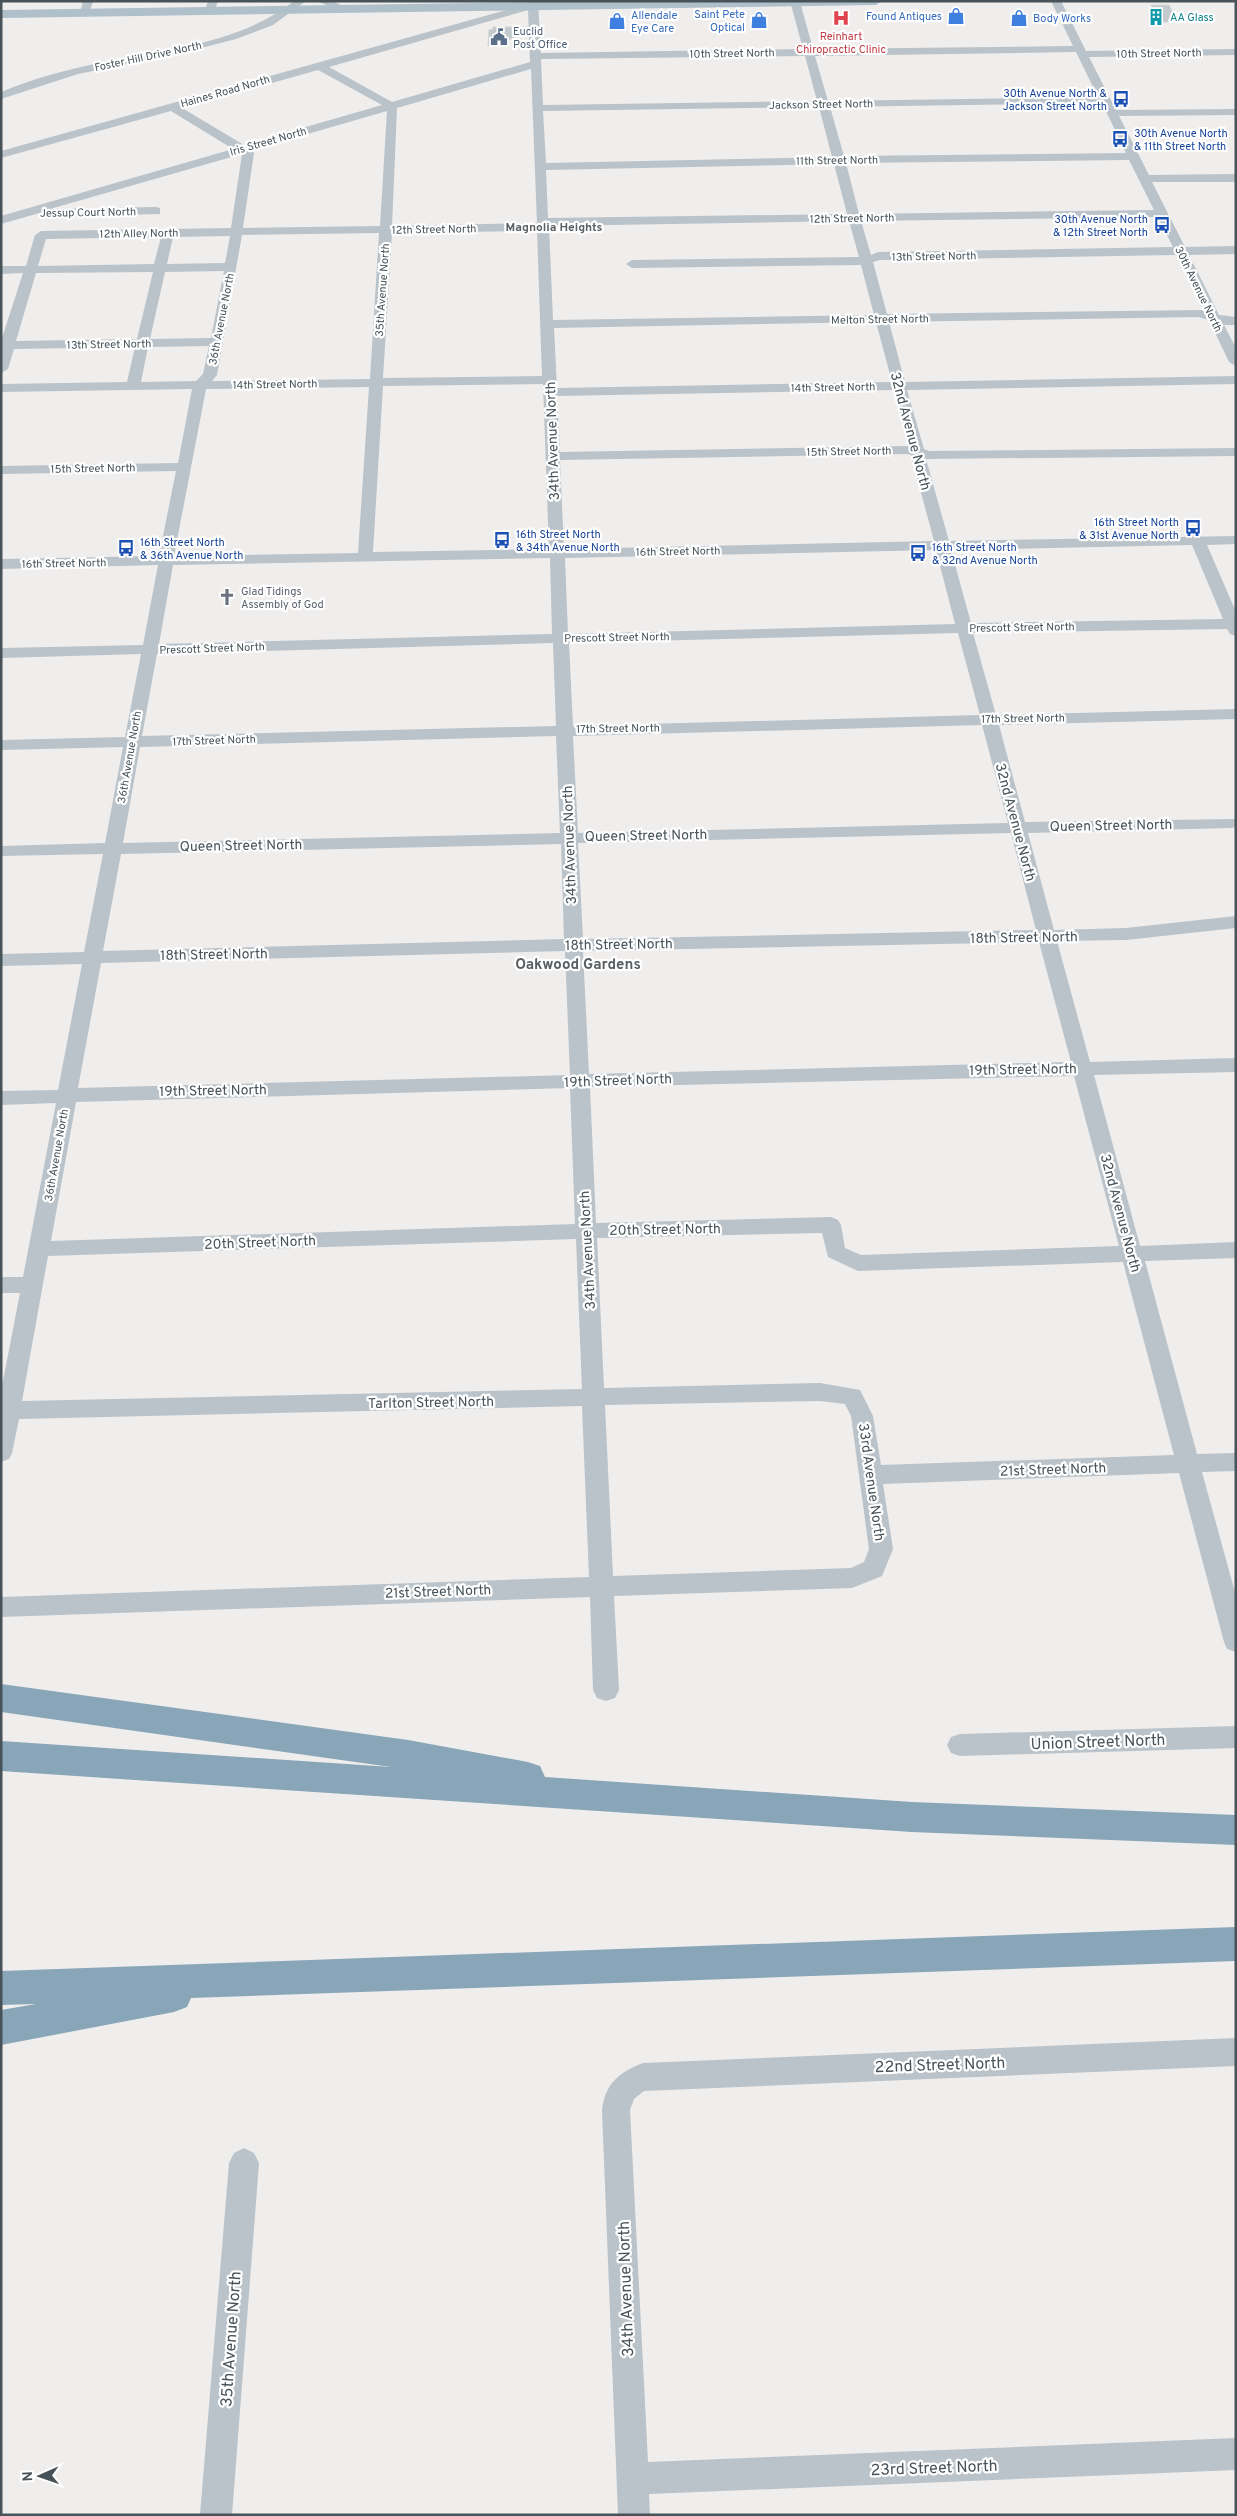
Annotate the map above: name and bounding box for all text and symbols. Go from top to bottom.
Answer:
shop icon: Found Antiques [946,6,966,26]
building icon: AA Glass [1146,7,1166,27]
place label: Saint Pete Optical [694,8,745,35]
hospital icon: Reinhart Chiropractic Clinic [831,8,851,28]
shop icon: Body Works [1009,8,1029,28]
place label: Allendale Eye Care [631,9,677,36]
shop icon: Saint Pete Optical [749,10,769,30]
place label: Found Antiques [866,10,942,24]
shop icon: Allendale Eye Care [607,11,627,31]
place label: AA Glass [1170,11,1214,25]
place label: Body Works [1033,12,1091,26]
place label: Euclid Post Office [513,25,568,52]
public building icon: Euclid Post Office [489,27,509,47]
place label: Reinhart Chiropractic Clinic [796,30,886,57]
street label: Foster Hill Drive North [93,39,203,75]
street label: 10th Street North [689,46,775,62]
street label: 10th Street North [1116,46,1202,62]
street label: Haines Road North [179,72,272,111]
place label: 30th Avenue North & Jackson Street North [1003,87,1108,114]
bus stop icon: 30th Avenue North & Jackson Street North [1111,89,1131,109]
street label: Jackson Street North [769,97,873,113]
street label: Iris Street North [228,124,308,160]
place label: 30th Avenue North & 11th Street North [1134,127,1228,154]
bus stop icon: 30th Avenue North & 11th Street North [1110,129,1130,149]
street label: 11th Street North [796,153,878,169]
street label: Jessup Court North [40,205,136,221]
street label: 12th Street North [809,211,895,227]
place label: 30th Avenue North & 12th Street North [1053,213,1148,240]
bus stop icon: 30th Avenue North & 12th Street North [1152,215,1172,235]
district label: Magnolia Heights [505,220,603,236]
street label: 12th Street North [391,222,477,238]
street label: 12th Alley North [99,226,179,242]
street label: 35th Avenue North [373,243,393,337]
street label: 30th Avenue North [1171,244,1225,335]
street label: 13th Street North [892,249,976,265]
street label: 36th Avenue North [206,272,238,366]
street label: Melton Street North [831,312,929,328]
street label: 13th Street North [67,337,151,353]
street label: 32nd Avenue North [886,370,934,492]
street label: 14th Street North [233,377,318,393]
street label: 14th Street North [791,380,876,396]
street label: 34th Avenue North [543,381,564,501]
street label: 15th Street North [806,444,892,460]
street label: 15th Street North [50,461,136,477]
place label: 16th Street North & 31st Avenue North [1079,516,1179,543]
bus stop icon: 16th Street North & 31st Avenue North [1183,518,1203,538]
place label: 16th Street North & 34th Avenue North [516,528,620,555]
bus stop icon: 16th Street North & 34th Avenue North [492,530,512,550]
place label: 16th Street North & 36th Avenue North [140,536,243,563]
bus stop icon: 16th Street North & 36th Avenue North [116,538,136,558]
place label: 16th Street North & 32nd Avenue North [932,541,1038,568]
bus stop icon: 16th Street North & 32nd Avenue North [908,543,928,563]
street label: 16th Street North [636,544,721,560]
street label: 16th Street North [22,556,107,572]
place label: Glad Tidings Assembly of God [241,585,324,612]
church icon: Glad Tidings Assembly of God [217,587,237,607]
street label: Prescott Street North [969,620,1075,636]
street label: Prescott Street North [564,630,670,646]
street label: Prescott Street North [159,640,265,658]
street label: 36th Avenue North [115,710,145,804]
street label: 17th Street North [981,711,1065,727]
street label: 17th Street North [576,721,660,737]
street label: 17th Street North [172,733,256,749]
street label: 32nd Avenue North [991,761,1039,883]
street label: 34th Avenue North [560,785,581,905]
street label: Queen Street North [1050,817,1173,836]
street label: Queen Street North [585,827,708,846]
street label: Queen Street North [180,837,303,856]
street label: 18th Street North [970,929,1078,948]
street label: 18th Street North [565,936,673,955]
street label: 18th Street North [160,946,268,965]
district label: Oakwood Gardens [515,956,641,975]
street label: 19th Street North [969,1061,1077,1080]
street label: 19th Street North [564,1071,672,1092]
street label: 19th Street North [159,1082,267,1101]
street label: 36th Avenue North [42,1108,72,1202]
street label: 32nd Avenue North [1096,1152,1144,1274]
street label: 34th Avenue North [577,1190,600,1310]
street label: 20th Street North [609,1221,721,1240]
street label: 20th Street North [204,1233,316,1254]
street label: Tarlton Street North [368,1394,494,1413]
street label: 33rd Avenue North [854,1422,887,1542]
street label: 21st Street North [999,1460,1107,1481]
street label: 21st Street North [384,1582,492,1603]
street label: Union Street North [1030,1731,1166,1755]
street label: 22nd Street North [874,2054,1006,2078]
street label: 34th Avenue North [615,2221,639,2357]
street label: 35th Avenue North [217,2271,247,2408]
north arrow [15,2451,65,2501]
street label: 23rd Street North [870,2457,998,2481]
text: N [20,2471,37,2482]

